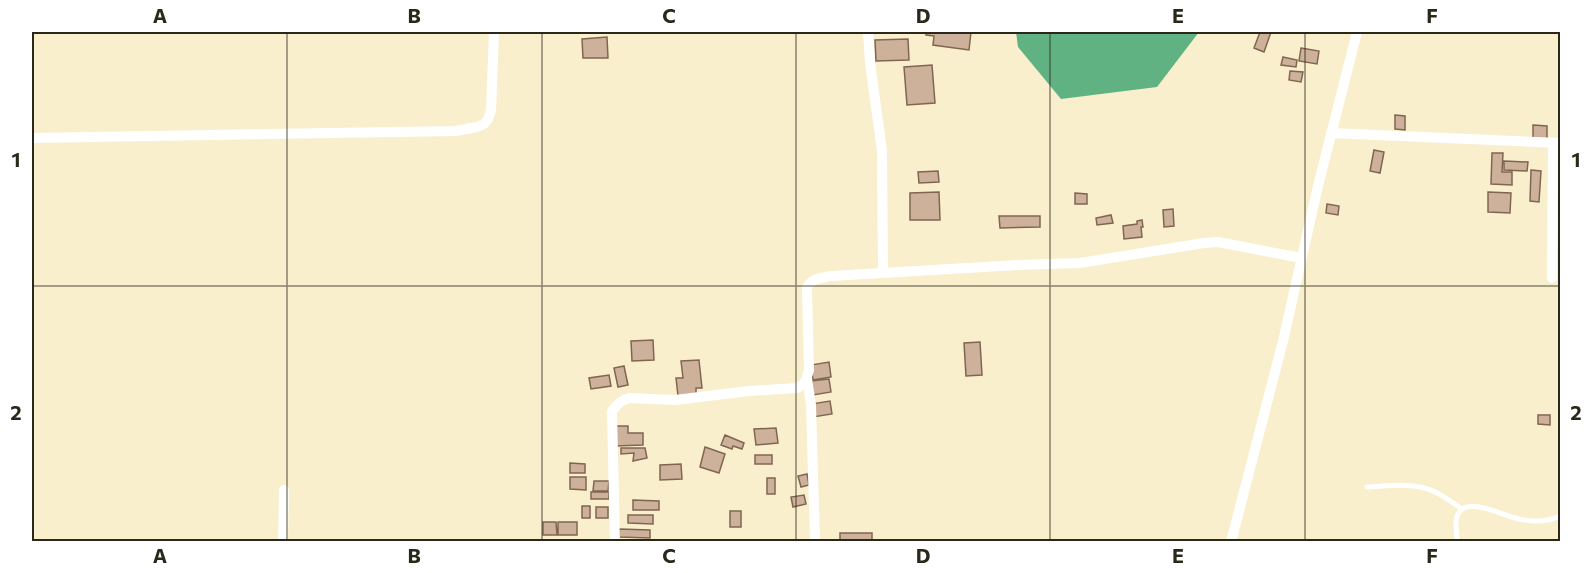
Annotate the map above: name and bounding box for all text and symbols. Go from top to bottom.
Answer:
text: A [153,3,167,27]
text: B [407,3,421,27]
text: C [662,3,676,27]
text: D [916,3,930,27]
text: E [1172,3,1184,27]
text: F [1426,3,1438,27]
text: 1 [11,147,21,171]
text: 1 [1571,147,1581,171]
text: 2 [10,400,22,424]
text: 2 [1570,400,1582,424]
text: A [153,543,167,567]
text: B [407,543,421,567]
text: C [662,543,676,567]
text: D [916,543,930,567]
text: E [1172,543,1184,567]
text: F [1426,543,1438,567]

